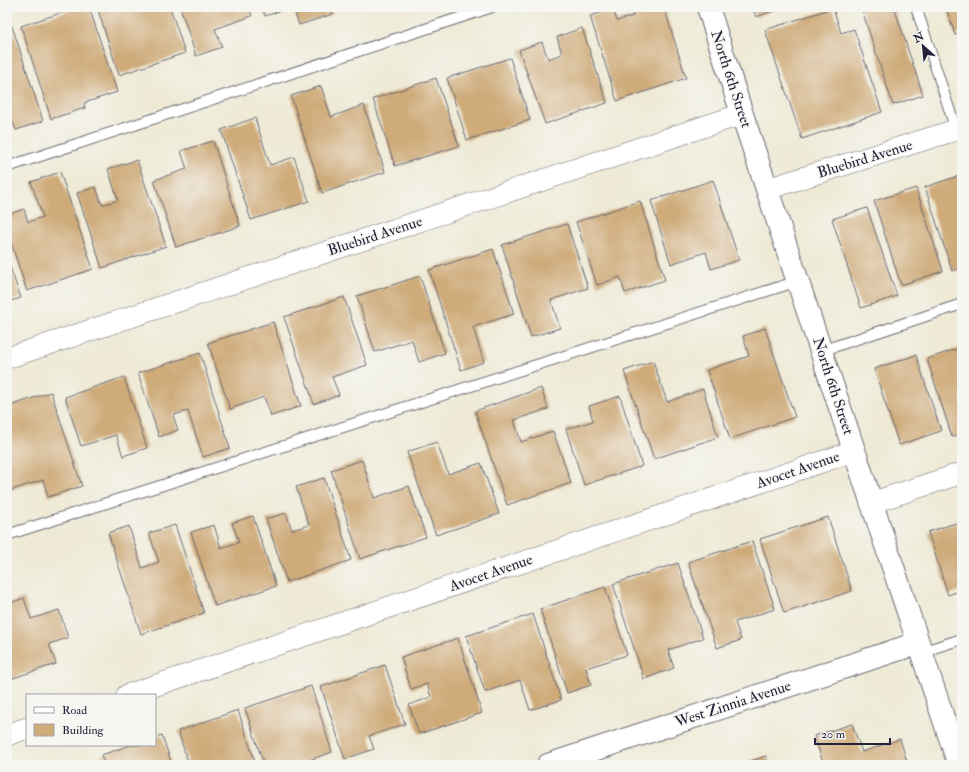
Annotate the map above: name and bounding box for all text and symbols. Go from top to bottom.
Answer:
north arrow [903,26,943,66]
street label: North 6th Street [706,28,756,130]
text: N [910,29,927,46]
street label: Bluebird Avenue [815,136,915,182]
street label: Bluebird Avenue [325,212,425,260]
street label: North 6th Street [808,335,858,437]
street label: Avocet Avenue [753,447,842,493]
street label: Avocet Avenue [446,550,535,596]
street label: West Zinnia Avenue [672,676,793,732]
legend [26,694,156,746]
text: Road [62,703,87,718]
scale bar [815,720,890,746]
text: Building [62,723,105,738]
text: 20 m [821,727,846,742]

